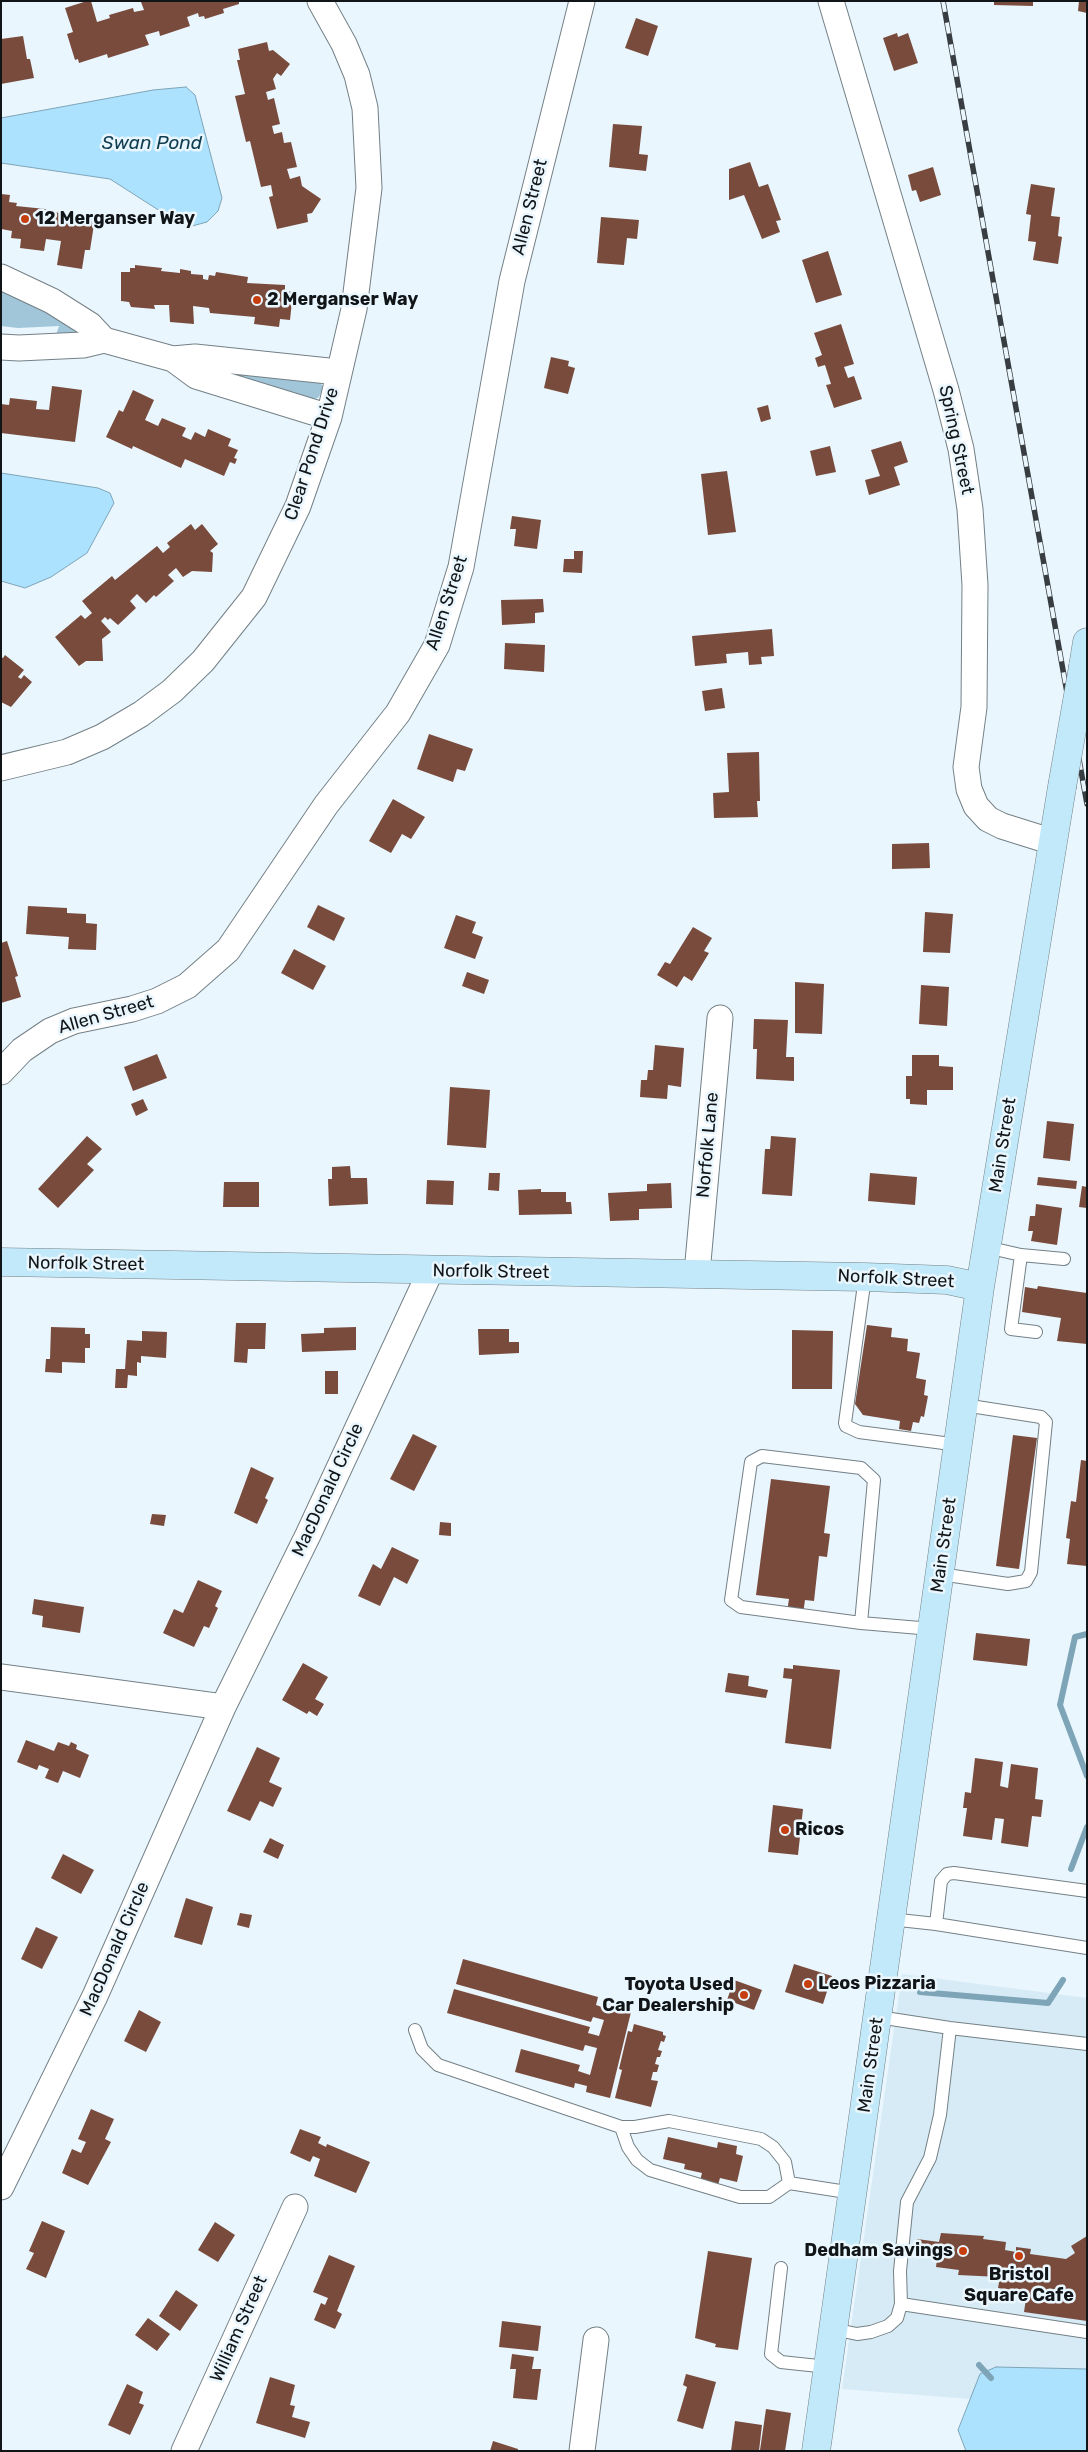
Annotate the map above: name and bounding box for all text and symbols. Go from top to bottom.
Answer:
water label: Swan Pond [102,133,202,155]
street label: Allen Street [508,157,552,257]
place label: 12 Merganser Way [35,208,195,230]
marker: 12 Merganser Way [19,213,31,225]
place label: 2 Merganser Way [267,289,418,311]
marker: 2 Merganser Way [251,294,263,306]
street label: Spring Street [934,383,978,497]
street label: Clear Pond Drive [280,385,344,523]
street label: Allen Street [422,553,472,653]
street label: Allen Street [56,991,156,1039]
street label: Norfolk Lane [693,1091,723,1199]
street label: Main Street [985,1096,1021,1194]
street label: Norfolk Street [27,1252,145,1276]
street label: Norfolk Street [432,1260,550,1284]
street label: Norfolk Street [837,1265,955,1293]
street label: MacDonald Circle [288,1420,368,1560]
street label: Main Street [927,1496,961,1594]
place label: Ricos [795,1819,844,1841]
marker: Ricos [779,1824,791,1836]
street label: MacDonald Circle [76,1879,154,2019]
place label: Leos Pizzaria [818,1973,936,1995]
place label: Toyota Used Car Dealership [602,1974,734,2016]
marker: Leos Pizzaria [802,1978,814,1990]
marker: Toyota Used Car Dealership [738,1989,750,2001]
street label: Main Street [854,2016,888,2114]
place label: Dedham Savings [804,2240,953,2262]
marker: Dedham Savings [957,2245,969,2257]
marker: Bristol Square Cafe [1013,2250,1025,2262]
place label: Bristol Square Cafe [964,2264,1074,2306]
street label: William Street [206,2272,272,2386]

